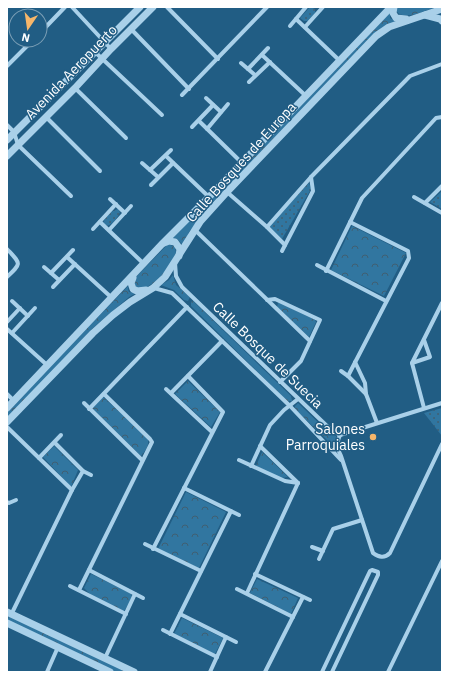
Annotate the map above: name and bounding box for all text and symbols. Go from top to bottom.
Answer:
north arrow [8,8,48,48]
street label: Avenida Aeropuerto [21,21,121,123]
text: N [20,30,31,45]
street label: Calle Bosques de Europa [182,98,300,226]
street label: Calle Bosque de Suecia [209,298,327,413]
place label: Salones Parroquiales [286,420,365,454]
marker: Salones Parroquiales [368,432,378,442]

